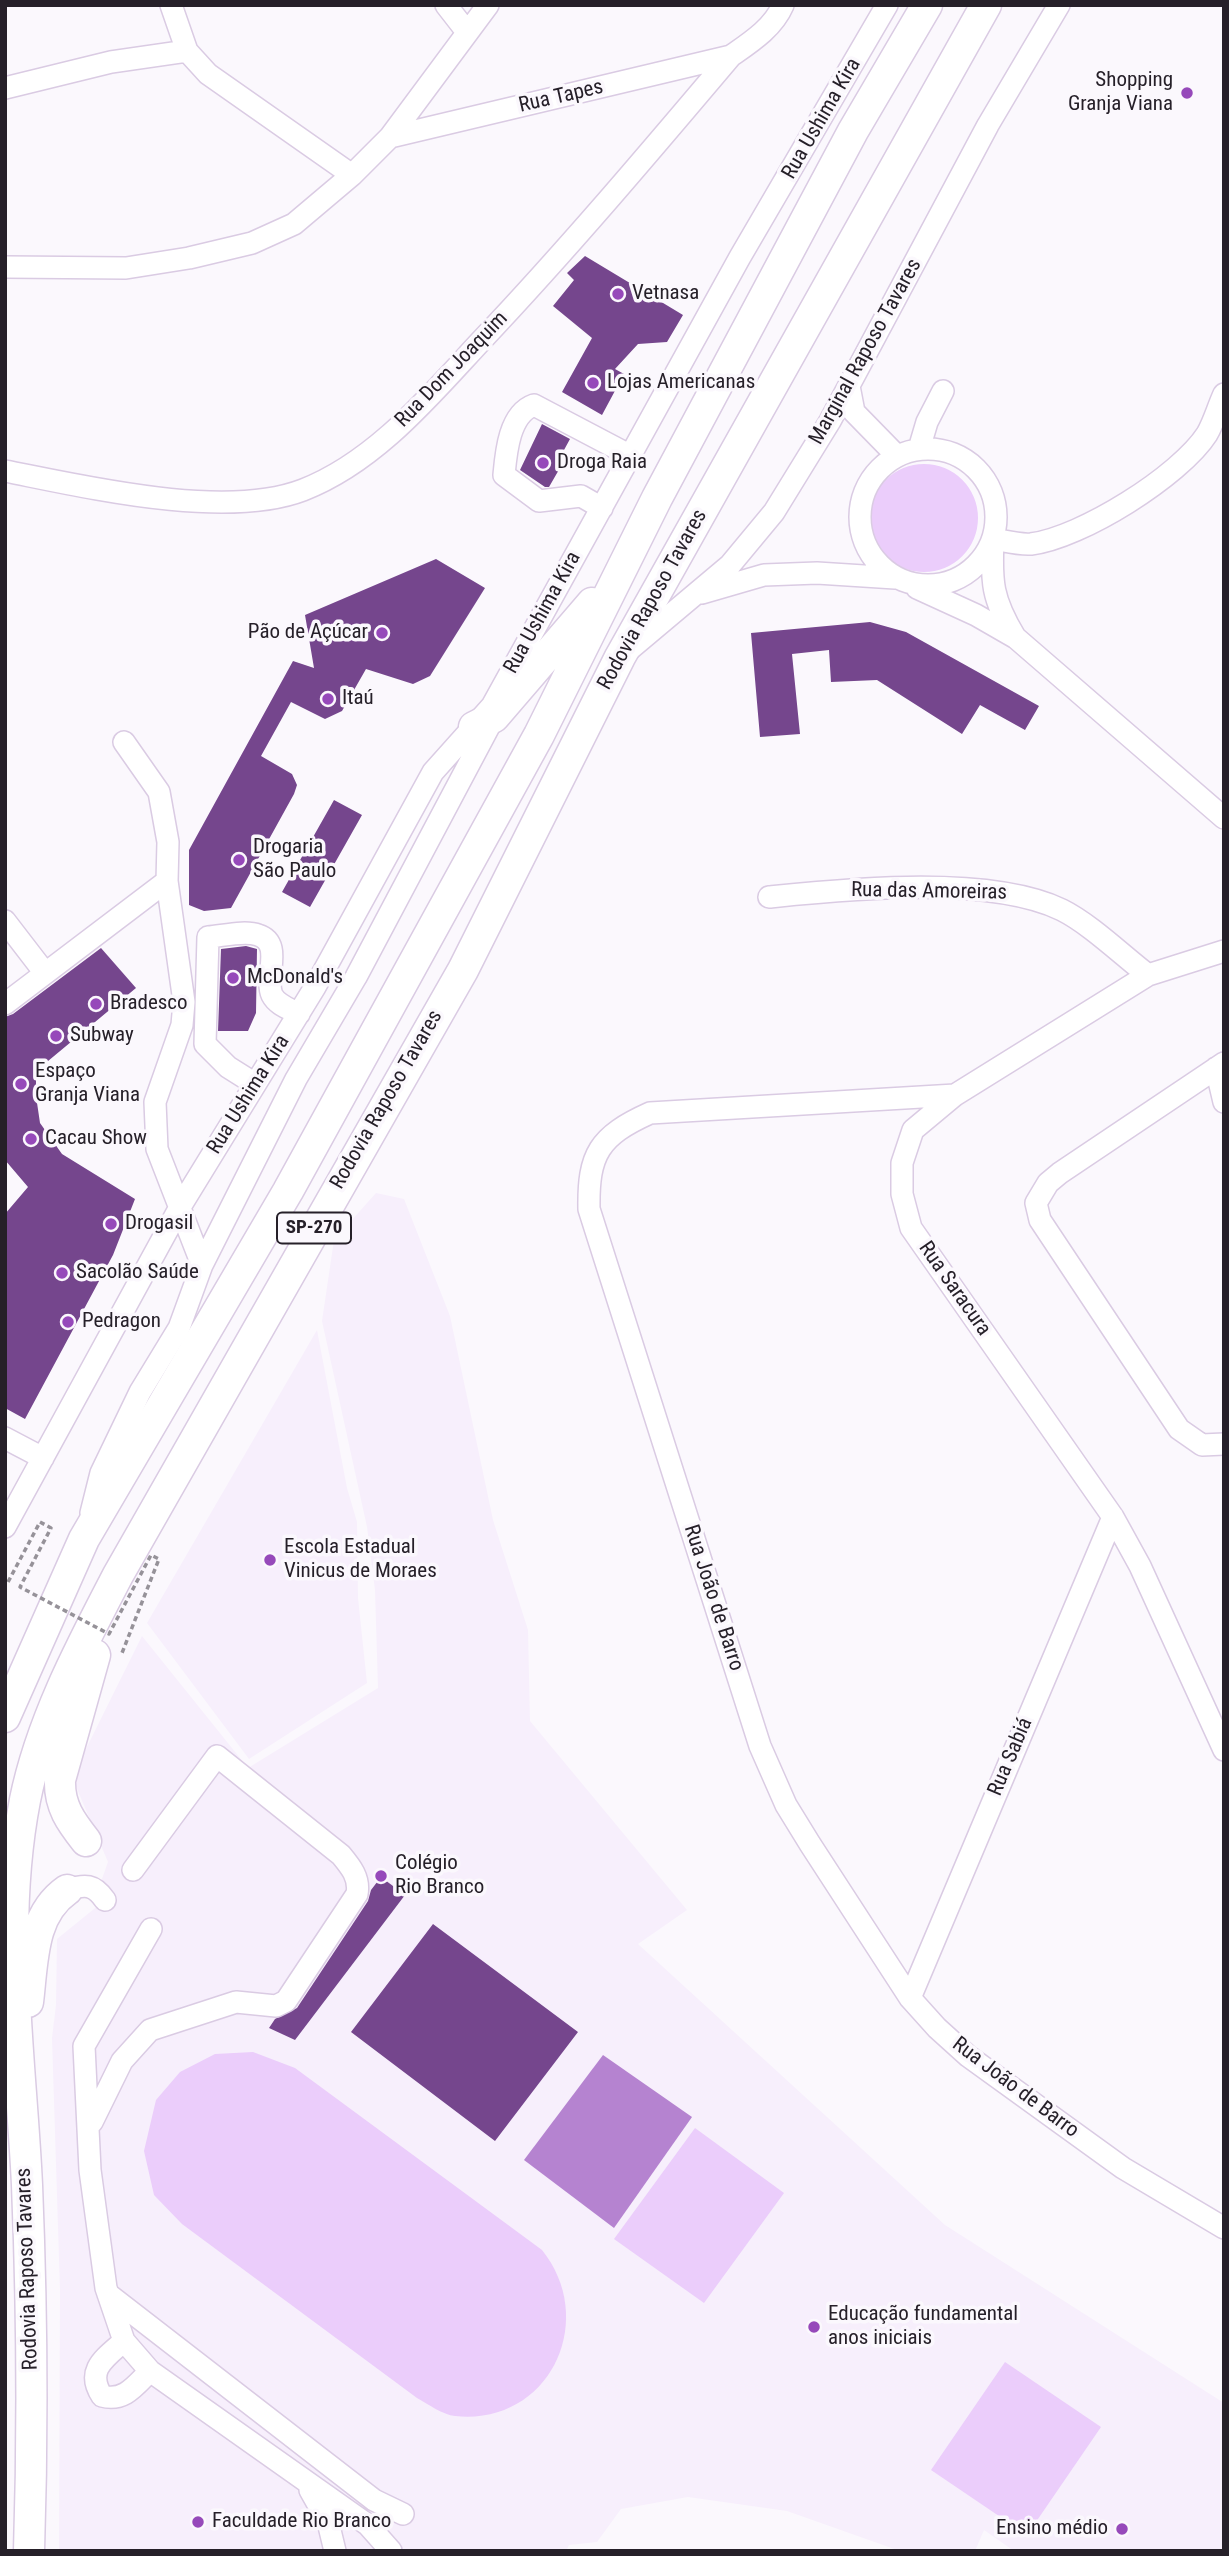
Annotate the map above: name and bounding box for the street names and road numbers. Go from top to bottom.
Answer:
street label: Rua Ushima Kira [777,54,867,184]
street label: Rua Tapes [516,75,606,119]
street label: Marginal Raposo Tavares [804,255,928,449]
street label: Rua Dom Joaquim [390,307,514,433]
street label: Rodovia Raposo Tavares [593,505,713,695]
street label: Rua Ushima Kira [499,548,587,678]
street label: Rua das Amoreiras [851,878,1007,906]
street label: Rodovia Raposo Tavares [325,1006,449,1194]
street label: Rua Ushima Kira [202,1031,296,1159]
road number: SP-270 [277,1212,351,1244]
street label: Rua Saracura [912,1237,996,1341]
street label: Rua João de Barro [678,1522,748,1674]
street label: Rua Sabiá [983,1714,1039,1800]
street label: Rua João de Barro [947,2032,1083,2144]
street label: Rodovia Raposo Tavares [12,2167,44,2371]

